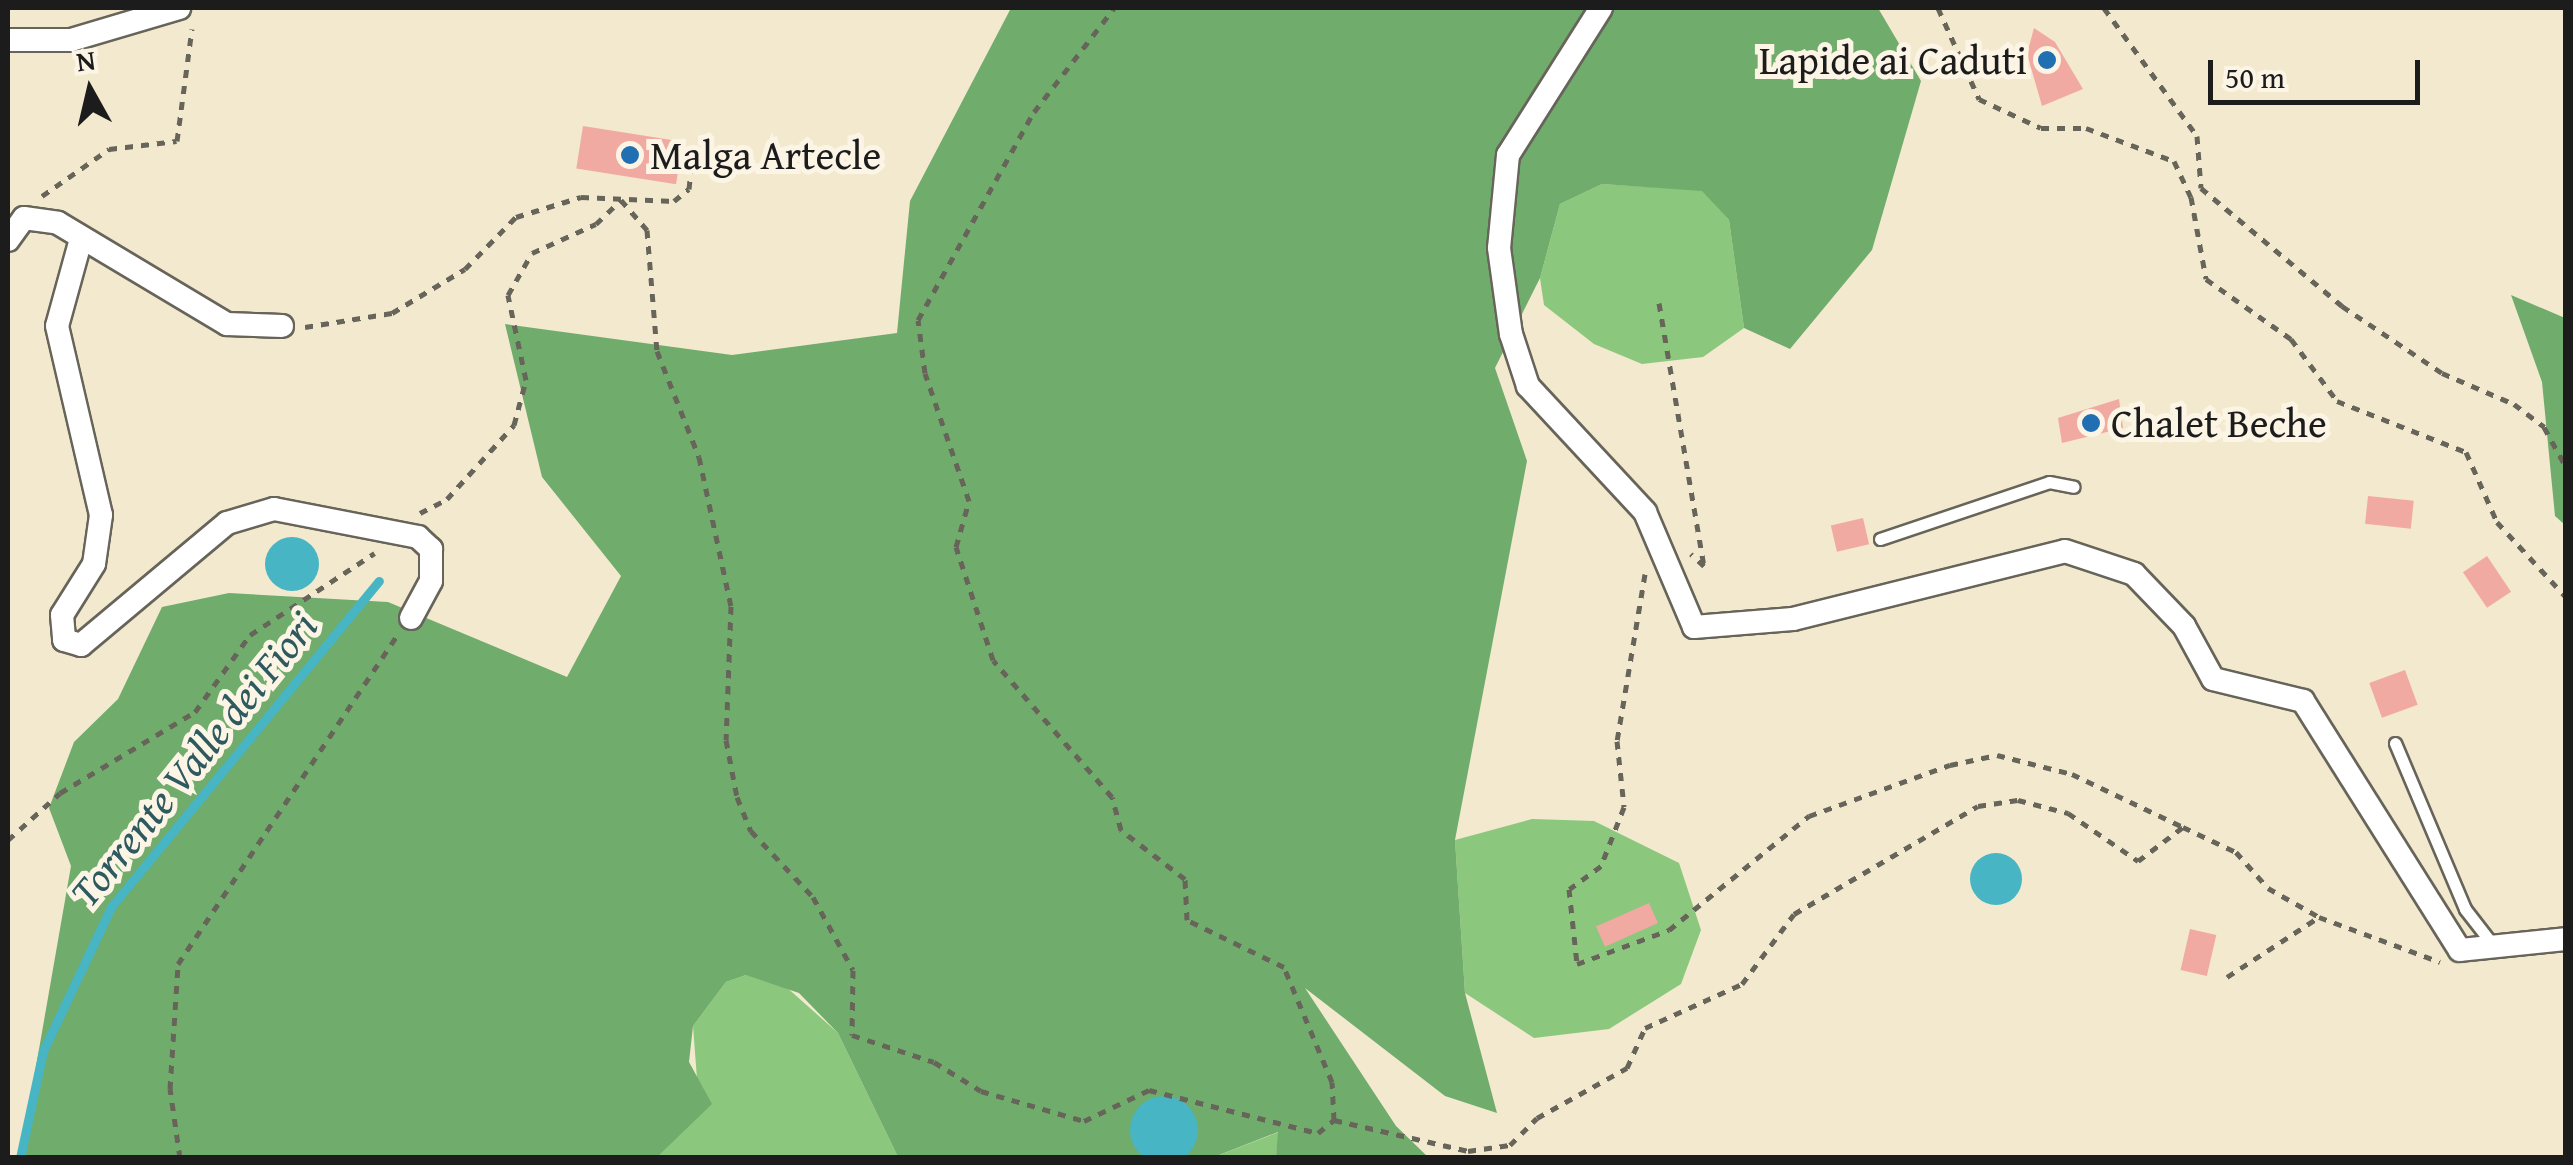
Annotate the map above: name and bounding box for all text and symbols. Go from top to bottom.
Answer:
place label: Lapide ai Caduti [1759,36,2027,84]
text: N [74,38,98,81]
north arrow [40,40,140,140]
scale bar [2213,40,2426,102]
marker: Lapide ai Caduti [2036,49,2058,71]
text: 50 m [2225,55,2285,99]
place label: Malga Artecle [650,131,881,179]
marker: Malga Artecle [619,144,641,166]
place label: Chalet Beche [2111,399,2327,447]
marker: Chalet Beche [2080,412,2102,434]
water label: Torrente Valle dei Fiori [59,601,327,917]

